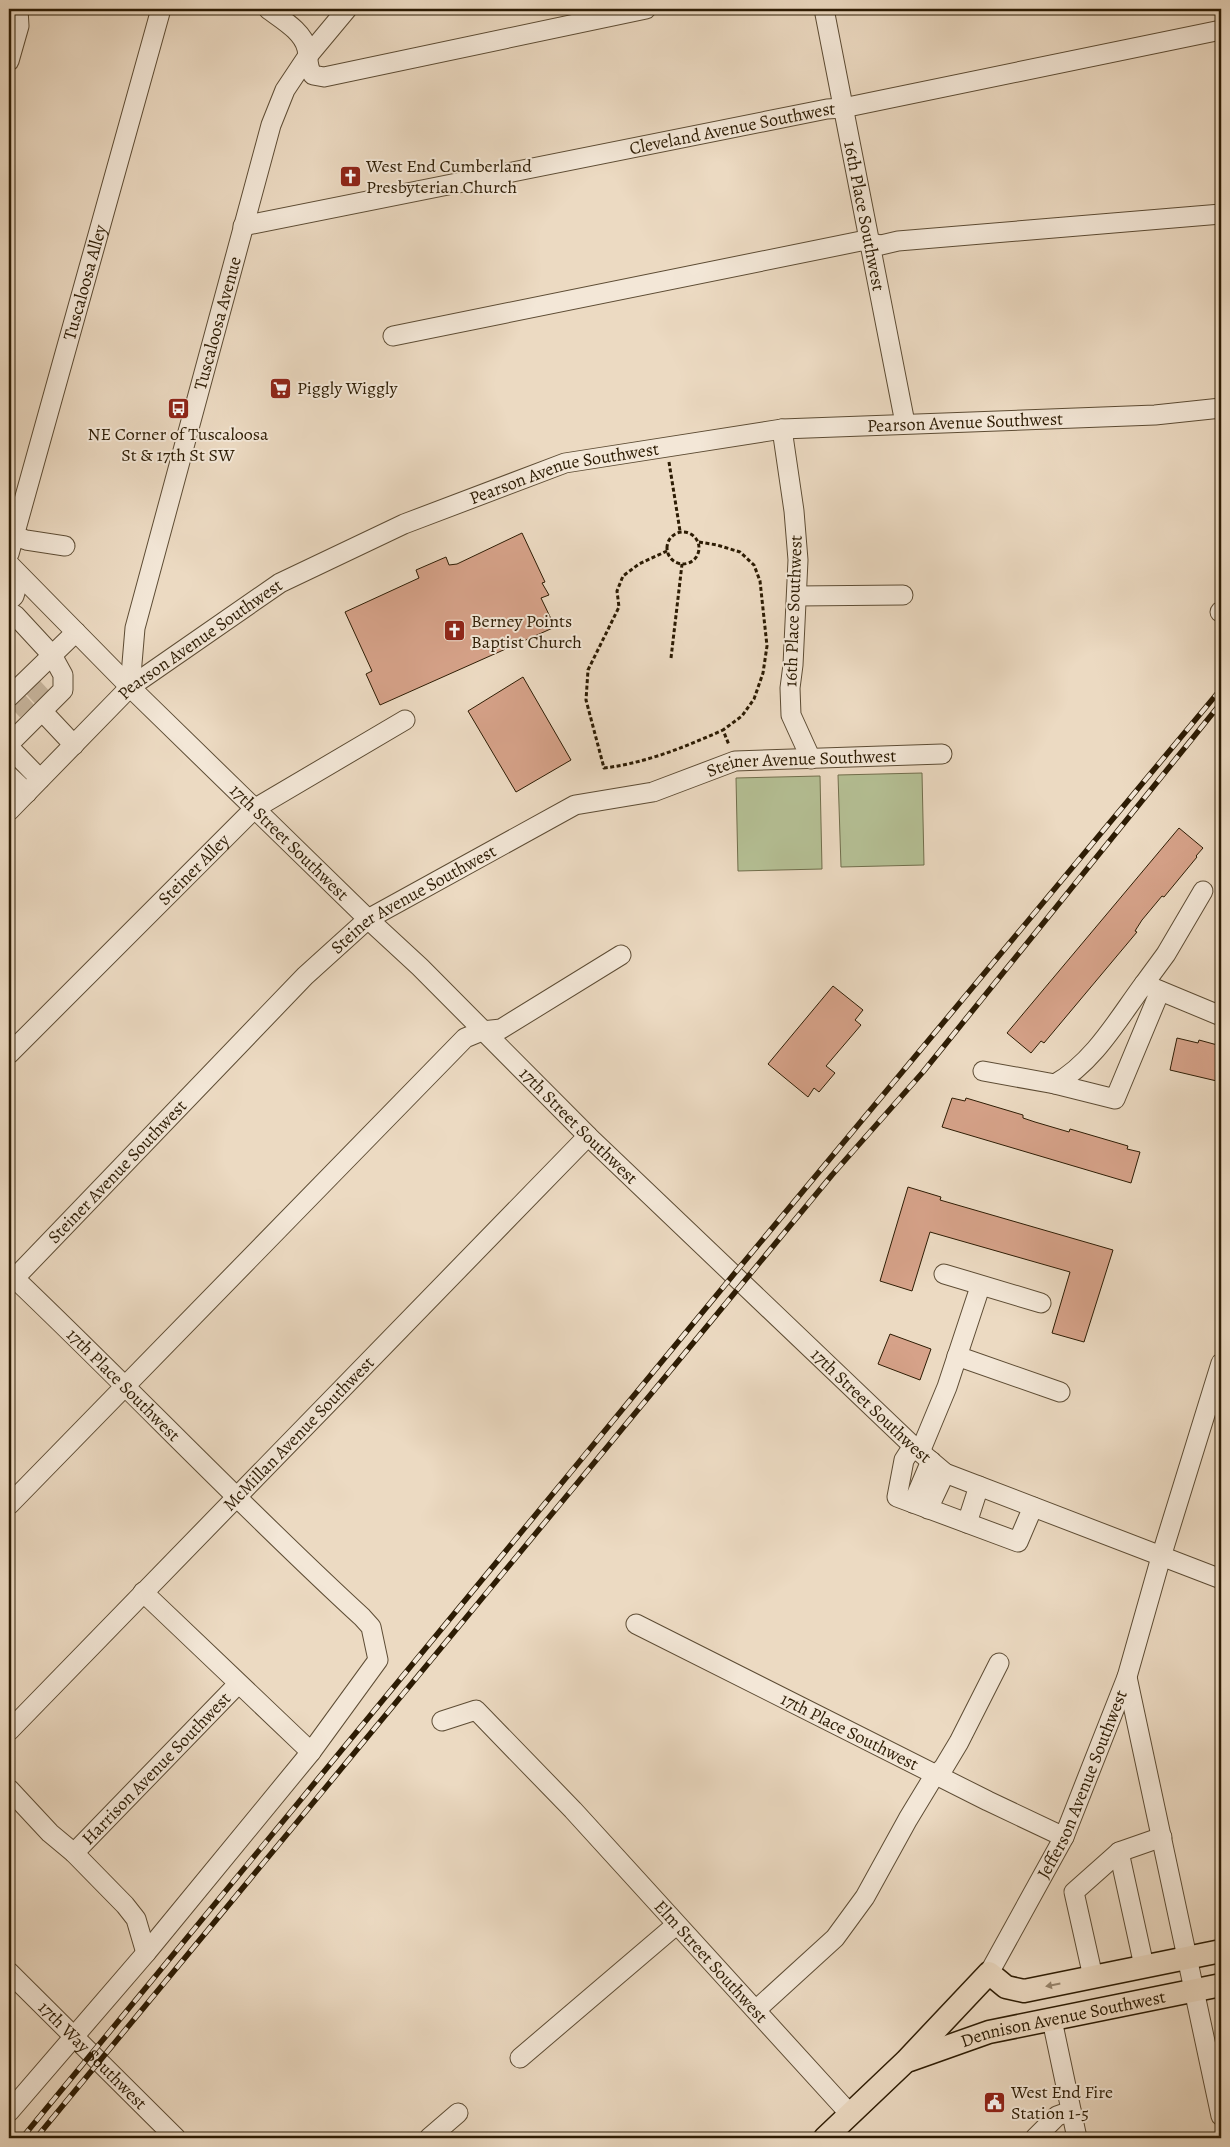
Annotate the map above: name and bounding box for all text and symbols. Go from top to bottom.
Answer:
street label: Cleveland Avenue Southwest [627,97,836,160]
street label: 16th Place Southwest [838,139,891,293]
place label: West End Cumberland Presbyterian Church [365,154,532,199]
church icon: West End Cumberland Presbyterian Church [338,164,362,188]
street label: Tuscaloosa Alley [57,221,113,343]
street label: Tuscaloosa Avenue [188,254,247,393]
supermarket icon: Piggly Wiggly [269,376,293,400]
place label: Piggly Wiggly [297,376,398,400]
bus stop icon: NE Corner of Tuscaloosa St & 17th St SW [166,397,190,421]
street label: Pearson Avenue Southwest [866,406,1063,438]
place label: NE Corner of Tuscaloosa St & 17th St SW [88,422,269,467]
street label: Pearson Avenue Southwest [466,436,661,510]
street label: 16th Place Southwest [778,535,808,687]
street label: Pearson Avenue Southwest [112,573,287,705]
place label: Berney Points Baptist Church [471,609,582,654]
church icon: Berney Points Baptist Church [443,619,467,643]
street label: Steiner Avenue Southwest [703,744,897,783]
street label: 17th Street Southwest [224,779,354,906]
street label: Steiner Alley [152,828,235,911]
street label: Steiner Avenue Southwest [325,839,500,959]
street label: 17th Street Southwest [514,1062,643,1189]
street label: Steiner Avenue Southwest [42,1094,192,1249]
street label: 17th Place Southwest [61,1323,186,1447]
street label: 17th Street Southwest [806,1343,937,1469]
street label: McMillan Avenue Southwest [217,1351,379,1516]
street label: Jefferson Avenue Southwest [1031,1686,1133,1883]
street label: Harrison Avenue Southwest [76,1687,236,1850]
street label: 17th Place Southwest [776,1687,923,1776]
street label: Elm Street Southwest [649,1895,773,2028]
one-way arrow [1046,1981,1061,1989]
street label: Dennison Avenue Southwest [957,1985,1168,2053]
street label: 17th Way Southwest [33,1996,152,2115]
place label: West End Fire Station 1-5 [1010,2080,1113,2125]
public building icon: West End Fire Station 1-5 [983,2090,1007,2114]

